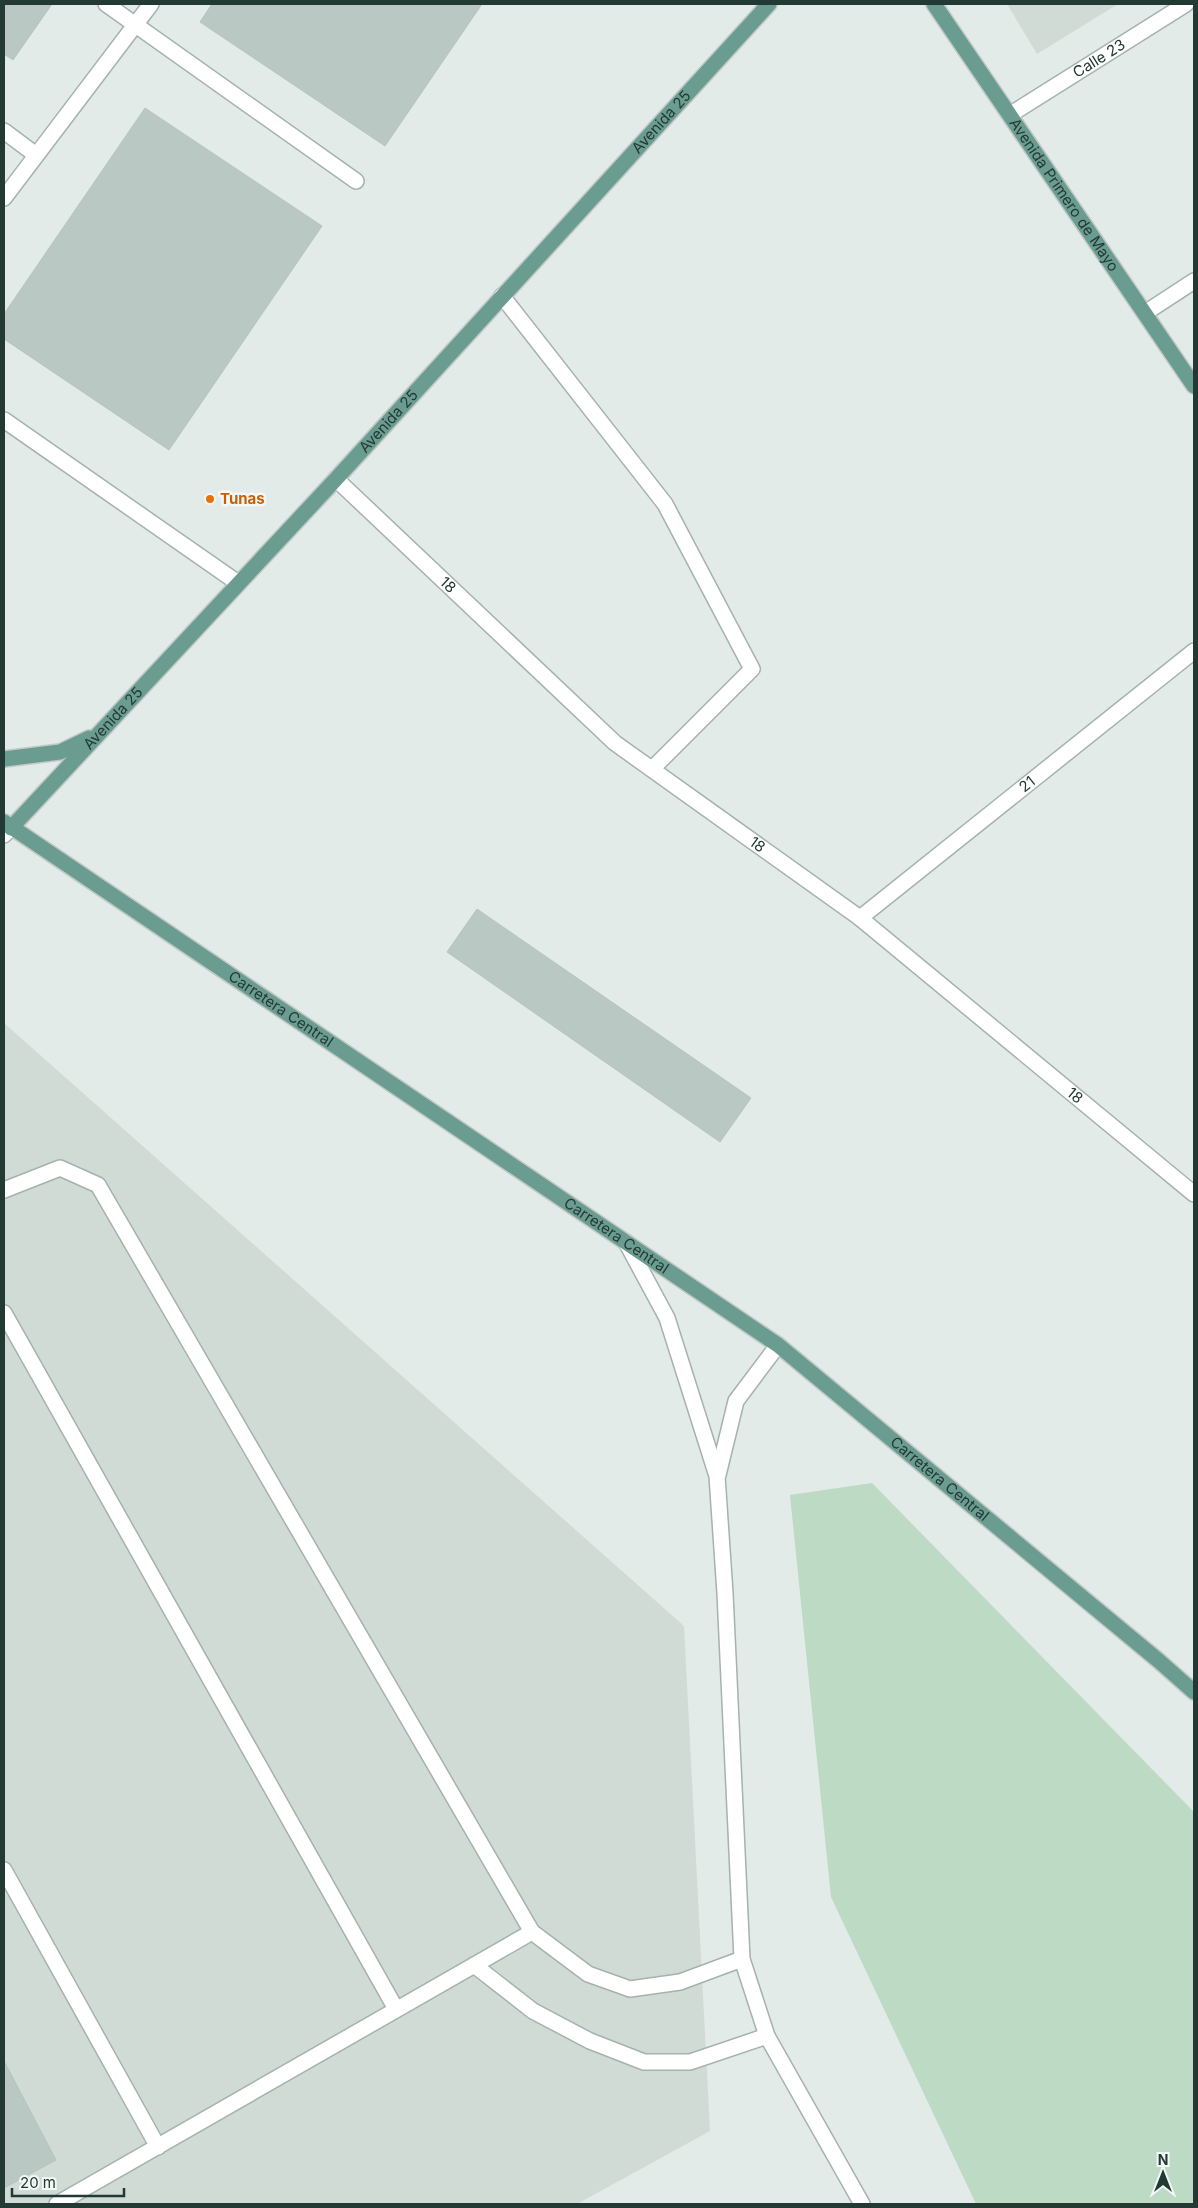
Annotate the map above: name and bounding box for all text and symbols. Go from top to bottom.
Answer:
street label: Calle 23 [1069,35,1128,82]
street label: Avenida 25 [628,86,695,157]
street label: Avenida Primero de Mayo [1006,114,1123,275]
street label: Avenida 25 [355,385,422,456]
place label: Tunas [220,489,265,508]
marker: Tunas [204,493,216,505]
street label: 18 [436,572,460,597]
street label: Avenida 25 [79,683,147,753]
street label: 21 [1015,772,1039,796]
street label: 18 [746,832,769,856]
street label: Carretera Central [225,966,337,1051]
street label: 18 [1063,1083,1087,1107]
street label: Carretera Central [561,1193,673,1278]
street label: Carretera Central [887,1432,993,1525]
north arrow [1138,2148,1188,2198]
text: N [1158,2151,1168,2168]
scale bar [12,2166,125,2198]
text: 20 m [20,2173,56,2192]

